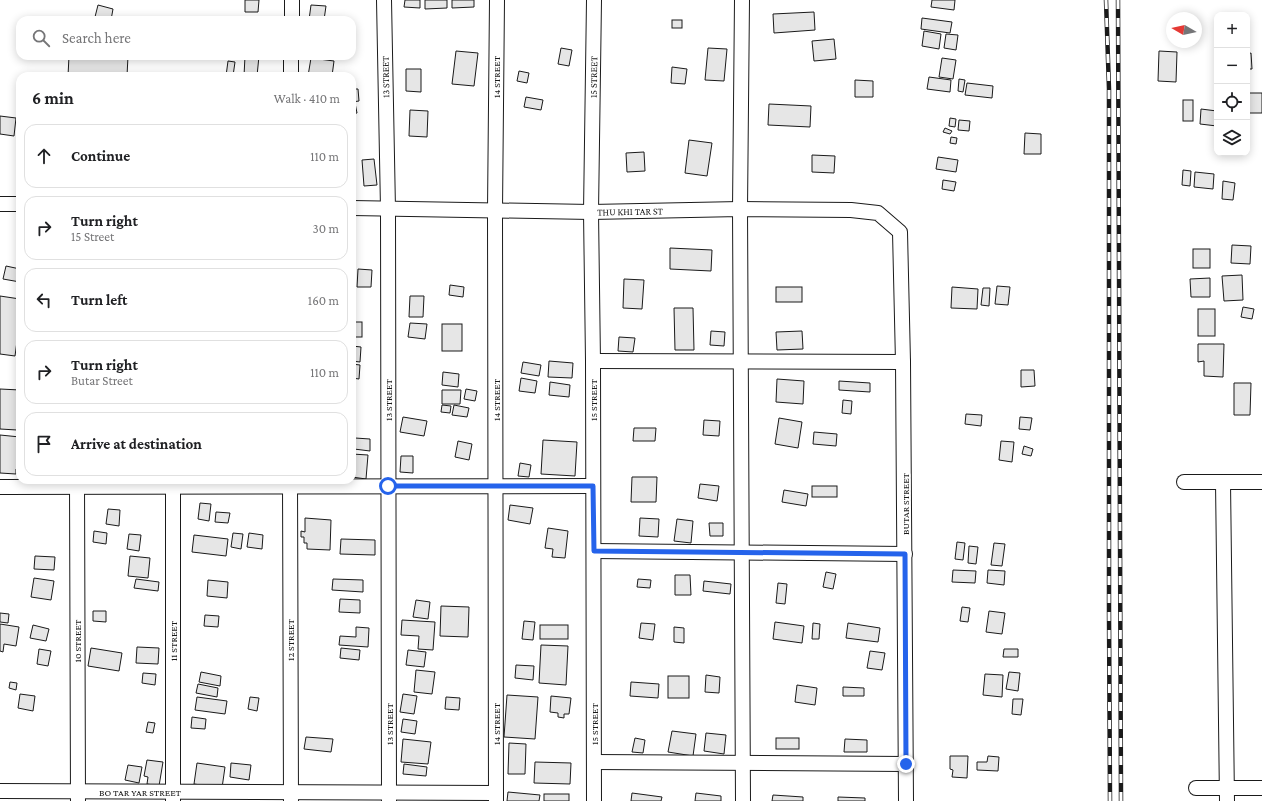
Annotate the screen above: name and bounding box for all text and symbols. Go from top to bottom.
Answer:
north arrow [1166,12,1202,48]
map controls [1214,12,1250,156]
button: + [1214,12,1250,48]
search box [16,16,356,60]
icon: search [30,27,52,49]
text: Search here [62,30,131,46]
button: − [1214,48,1250,84]
street label: 13 STREET [380,55,391,98]
street label: 14 STREET [491,55,502,98]
street label: 15 STREET [588,55,599,98]
button: locate [1214,84,1250,120]
text: 6 min [32,89,74,108]
text: Walk · 410 m [274,91,340,106]
button: layers [1214,120,1250,156]
icon: ahead [33,145,55,167]
text: Continue [71,148,130,164]
text: 110 m [310,149,339,164]
street label: THU KHI TAR ST [597,205,664,218]
text: Turn right [71,213,138,229]
icon: right [33,217,55,239]
text: 30 m [313,221,339,236]
text: 15 Street [71,229,114,244]
icon: left [33,289,55,311]
text: Turn left [71,292,127,308]
text: 160 m [308,293,339,308]
text: Turn right [71,357,138,373]
icon: right [33,361,55,383]
text: 110 m [310,365,339,380]
text: Butar Street [71,373,133,388]
street label: 14 STREET [491,378,502,421]
street label: 13 STREET [383,379,394,421]
street label: 15 STREET [588,379,599,421]
icon: arrive [33,433,55,455]
text: Arrive at destination [71,436,202,452]
street label: BUTAR STREET [900,472,911,535]
route start [379,477,397,495]
street label: 10 STREET [72,619,83,662]
street label: 12 STREET [285,619,296,661]
street label: 11 STREET [168,620,179,661]
street label: 14 STREET [491,702,502,745]
street label: 13 STREET [384,703,395,745]
street label: 15 STREET [589,703,600,745]
route end [897,755,915,773]
street label: BO TAR YAR STREET [99,787,182,798]

